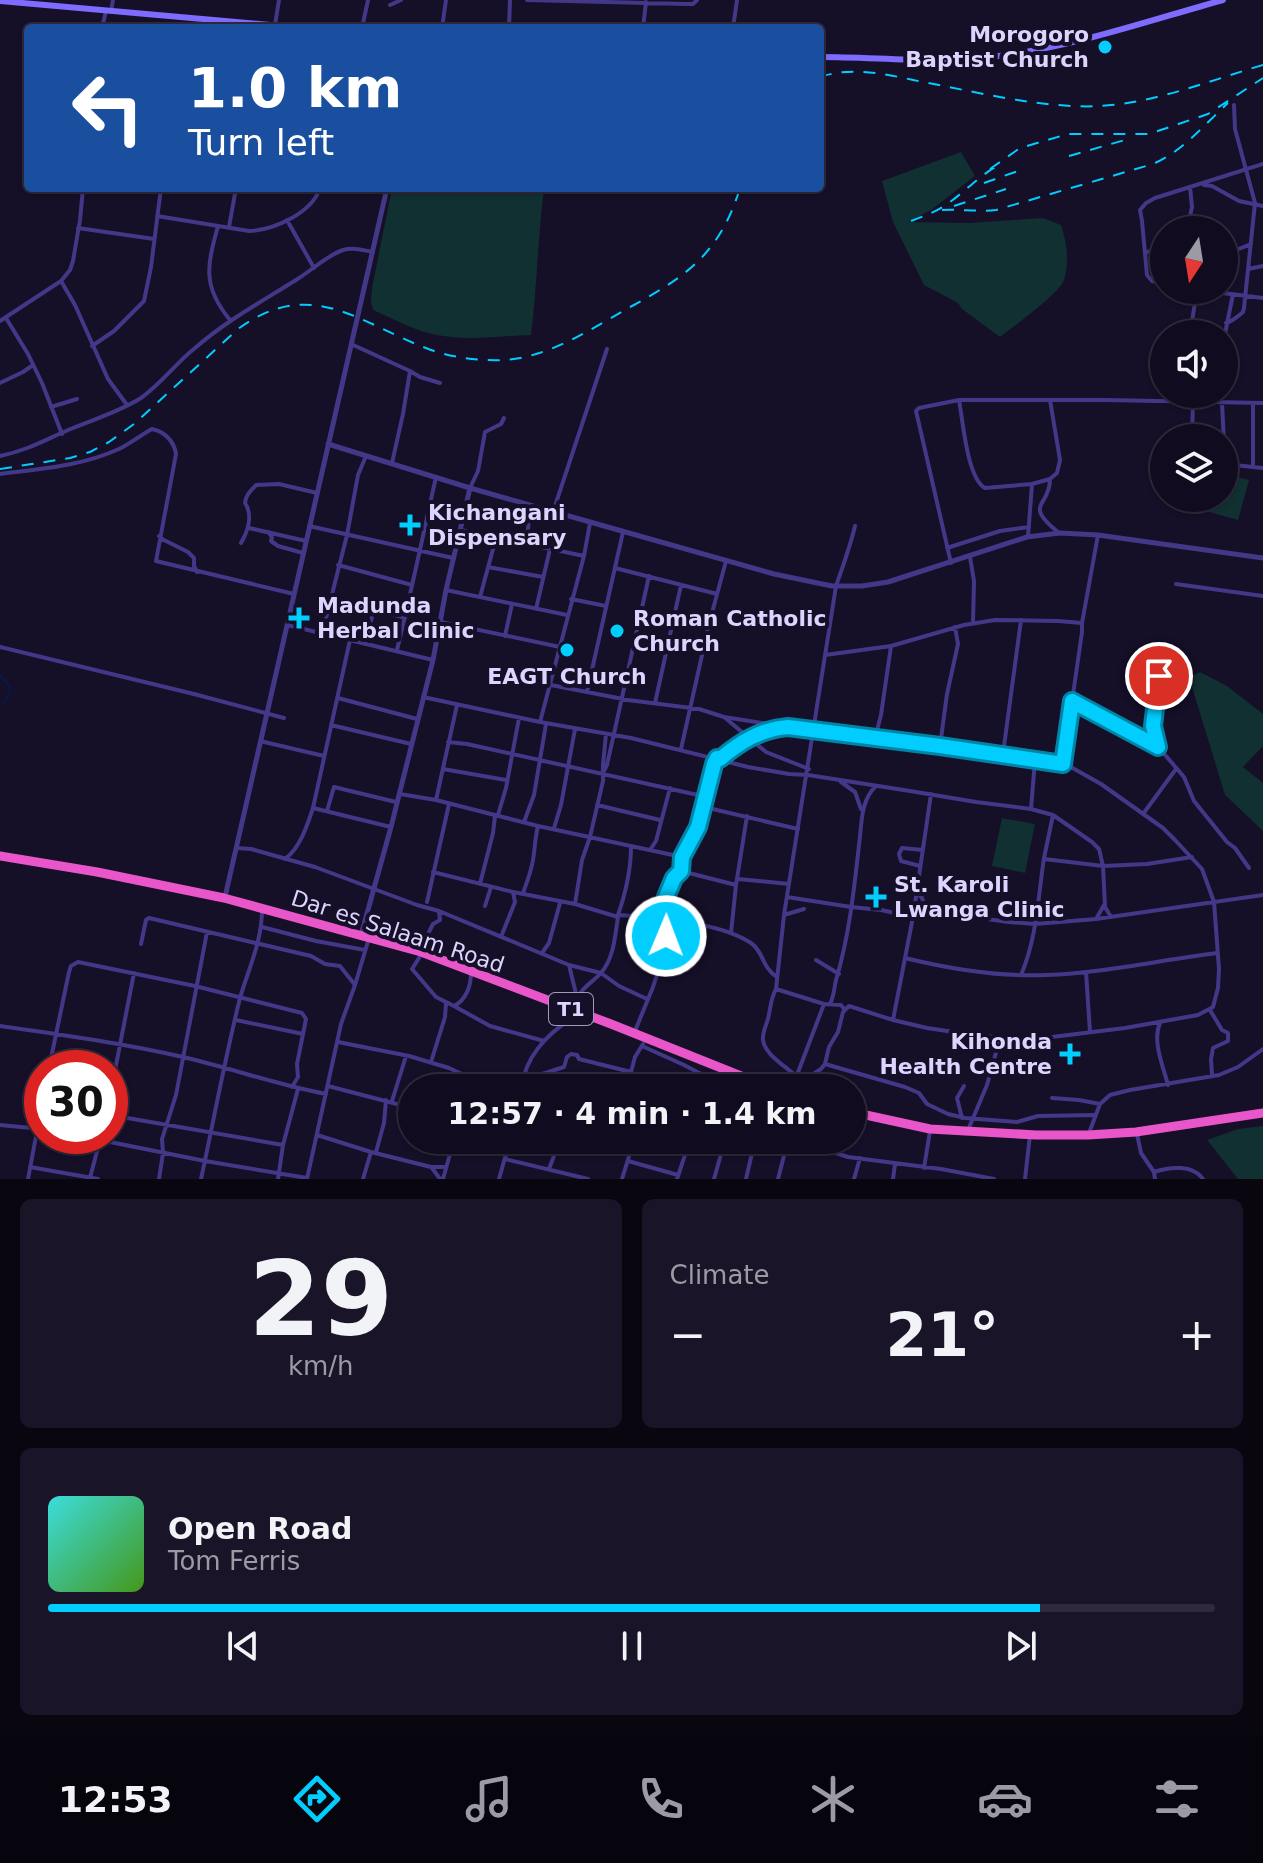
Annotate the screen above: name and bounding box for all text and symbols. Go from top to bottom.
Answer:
place label: Morogoro Baptist Church [905,22,1089,72]
marker: Morogoro Baptist Church [1096,38,1114,56]
text: 1.0 km [188,55,402,120]
icon: left [56,56,160,160]
text: Turn left [188,122,334,163]
north arrow [1150,216,1238,304]
map controls [1150,216,1238,512]
button: sound [1150,320,1238,408]
button: layers [1150,424,1238,512]
place label: Kichangani Dispensary [428,500,566,550]
marker: Kichangani Dispensary [399,514,421,536]
place label: Madunda Herbal Clinic [317,593,474,643]
place label: Roman Catholic Church [633,606,827,656]
marker: Madunda Herbal Clinic [288,607,310,629]
marker: Roman Catholic Church [608,622,626,640]
marker: EAGT Church [558,641,576,659]
pin [1125,642,1193,710]
icon: arrive [1137,654,1181,698]
place label: EAGT Church [487,664,647,689]
place label: St. Karoli Lwanga Clinic [894,872,1065,922]
street label: Dar es Salaam Road [288,885,508,978]
marker: St. Karoli Lwanga Clinic [865,886,887,908]
position arrow [624,894,708,978]
road number: T1 [549,993,593,1025]
place label: Kihonda Health Centre [879,1029,1052,1079]
marker: Kihonda Health Centre [1059,1043,1081,1065]
speed limit sign: 30 [24,1050,128,1154]
text: 12:57 · 4 min · 1.4 km [447,1096,817,1131]
text: 29 [248,1238,393,1360]
text: Climate [670,1260,770,1290]
text: 21° [886,1300,999,1370]
text: − [670,1309,706,1360]
text: + [1178,1309,1215,1360]
text: km/h [288,1351,354,1381]
text: Open Road [168,1511,353,1546]
text: Tom Ferris [168,1546,300,1576]
icon: previous [221,1624,265,1668]
icon: pause [610,1624,654,1668]
icon: next [999,1624,1043,1668]
icon: directions [289,1771,345,1827]
icon: music [461,1771,517,1827]
icon: phone [633,1771,689,1827]
icon: climate [805,1771,861,1827]
icon: car [977,1771,1033,1827]
icon: filters [1149,1771,1205,1827]
text: 12:53 [58,1779,173,1820]

